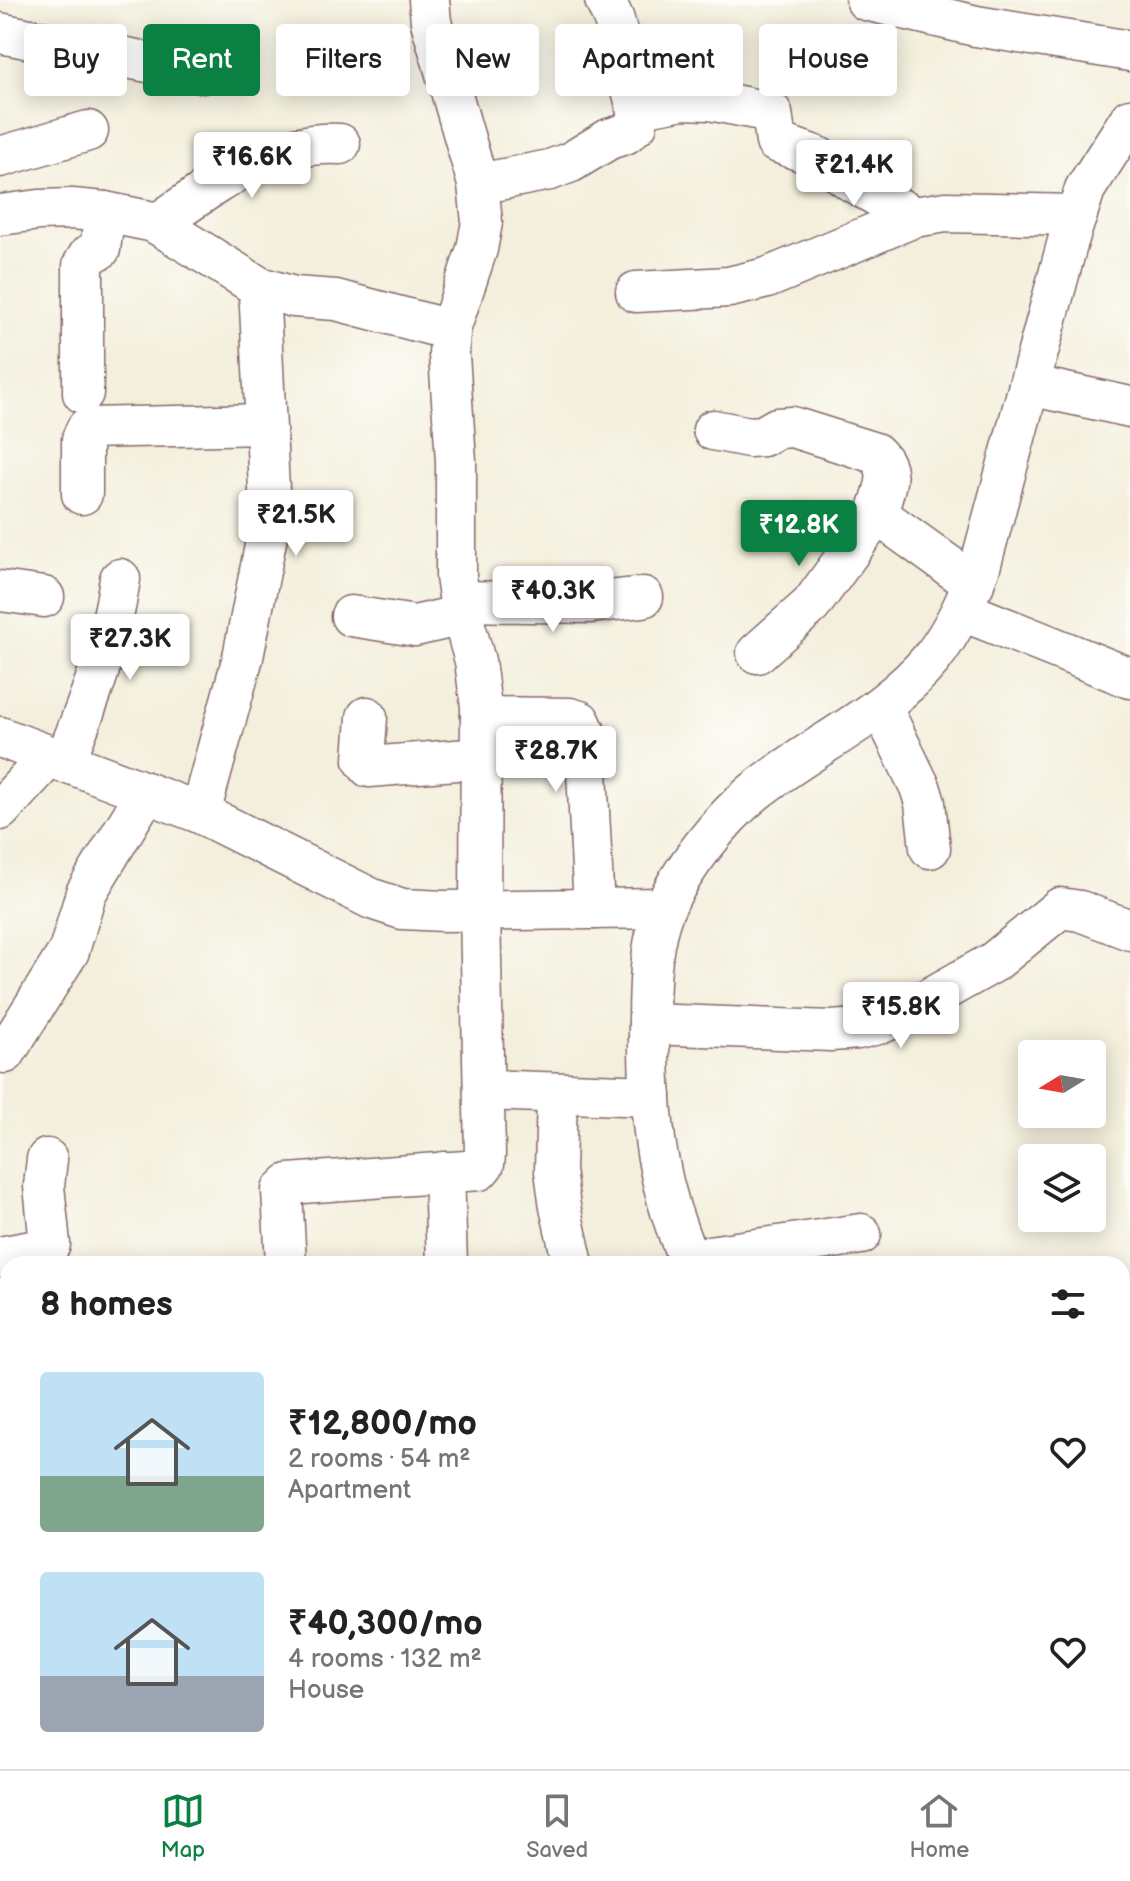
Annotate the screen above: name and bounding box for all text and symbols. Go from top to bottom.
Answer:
chip: Buy [24,24,127,96]
chip: Rent [143,24,260,96]
chip: Filters [276,24,410,96]
chip: New [426,24,539,96]
chip: Apartment [555,24,743,96]
chip: House [759,24,897,96]
pin: ₹16.6K [187,132,317,200]
pin: ₹21.4K [789,140,919,208]
text: ₹16.6K [212,142,292,173]
text: ₹21.4K [814,150,894,181]
pin: ₹21.5K [231,490,361,558]
text: ₹21.5K [256,500,336,531]
pin: ₹12.8K [734,500,864,568]
text: ₹12.8K [759,510,839,541]
pin: ₹40.3K [488,566,618,634]
text: ₹40.3K [511,576,595,607]
pin: ₹27.3K [65,614,195,682]
text: ₹27.3K [89,624,171,655]
pin: ₹28.7K [491,726,621,794]
text: ₹28.7K [514,736,598,767]
pin: ₹15.8K [836,982,966,1050]
text: ₹15.8K [861,992,941,1023]
north arrow [1018,1040,1106,1128]
map controls [1018,1040,1106,1232]
button: layers [1018,1144,1106,1232]
icon: filters [1046,1282,1090,1326]
text: 8 homes [40,1284,173,1325]
text: ₹12,800/mo [288,1403,477,1444]
icon: home [104,1404,200,1500]
icon: heart [1046,1430,1090,1474]
text: 2 rooms · 54 m² [288,1444,471,1475]
text: Apartment [288,1475,411,1506]
text: ₹40,300/mo [288,1603,483,1644]
icon: home [104,1604,200,1700]
icon: heart [1046,1630,1090,1674]
text: 4 rooms · 132 m² [288,1644,482,1675]
text: House [288,1675,364,1706]
tab: Map [161,1789,205,1864]
tab: Saved [526,1789,588,1864]
tab: Home [909,1789,969,1864]

